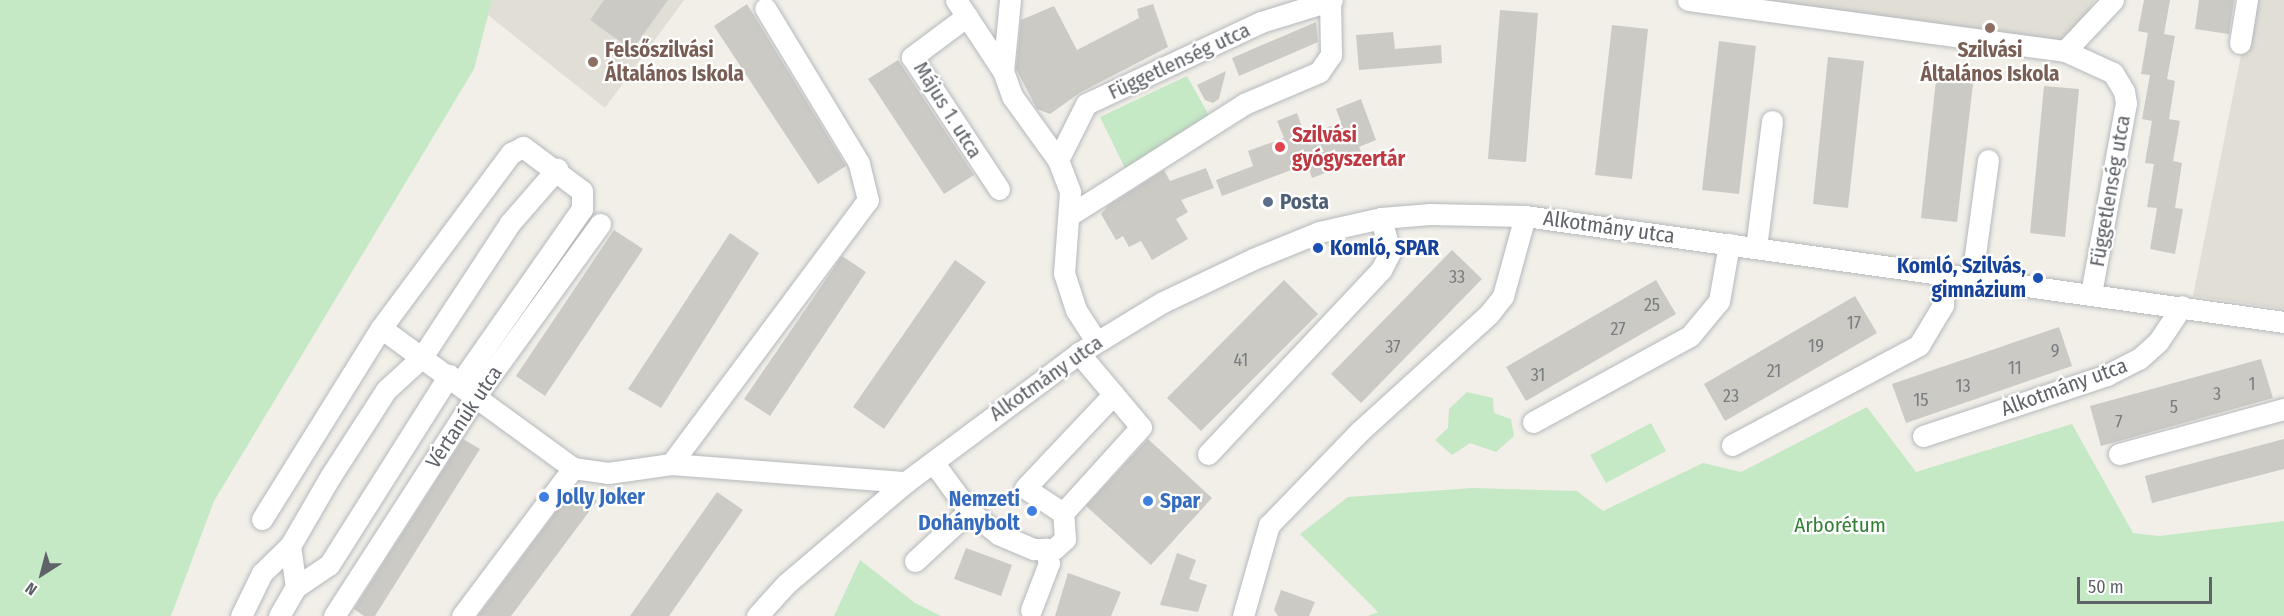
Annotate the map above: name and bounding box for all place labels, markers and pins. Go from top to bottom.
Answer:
marker: Szilvási Általános Iskola [1983,21,1997,35]
place label: Felsőszilvási Általános Iskola [605,37,744,87]
place label: Szilvási Általános Iskola [1921,37,2059,87]
marker: Felsőszilvási Általános Iskola [586,55,600,69]
place label: Szilvási gyógyszertár [1292,122,1405,172]
marker: Szilvási gyógyszertár [1273,140,1287,154]
place label: Posta [1280,189,1329,215]
marker: Posta [1261,195,1275,209]
place label: Komló, SPAR [1330,235,1439,261]
marker: Komló, SPAR [1311,241,1325,255]
place label: Komló, Szilvás, gimnázium [1897,253,2026,303]
marker: Komló, Szilvás, gimnázium [2031,271,2045,285]
place label: Jolly Joker [556,484,645,510]
place label: Nemzeti Dohánybolt [918,486,1020,536]
place label: Spar [1160,488,1200,514]
marker: Jolly Joker [537,490,551,504]
marker: Spar [1141,494,1155,508]
marker: Nemzeti Dohánybolt [1025,504,1039,518]

